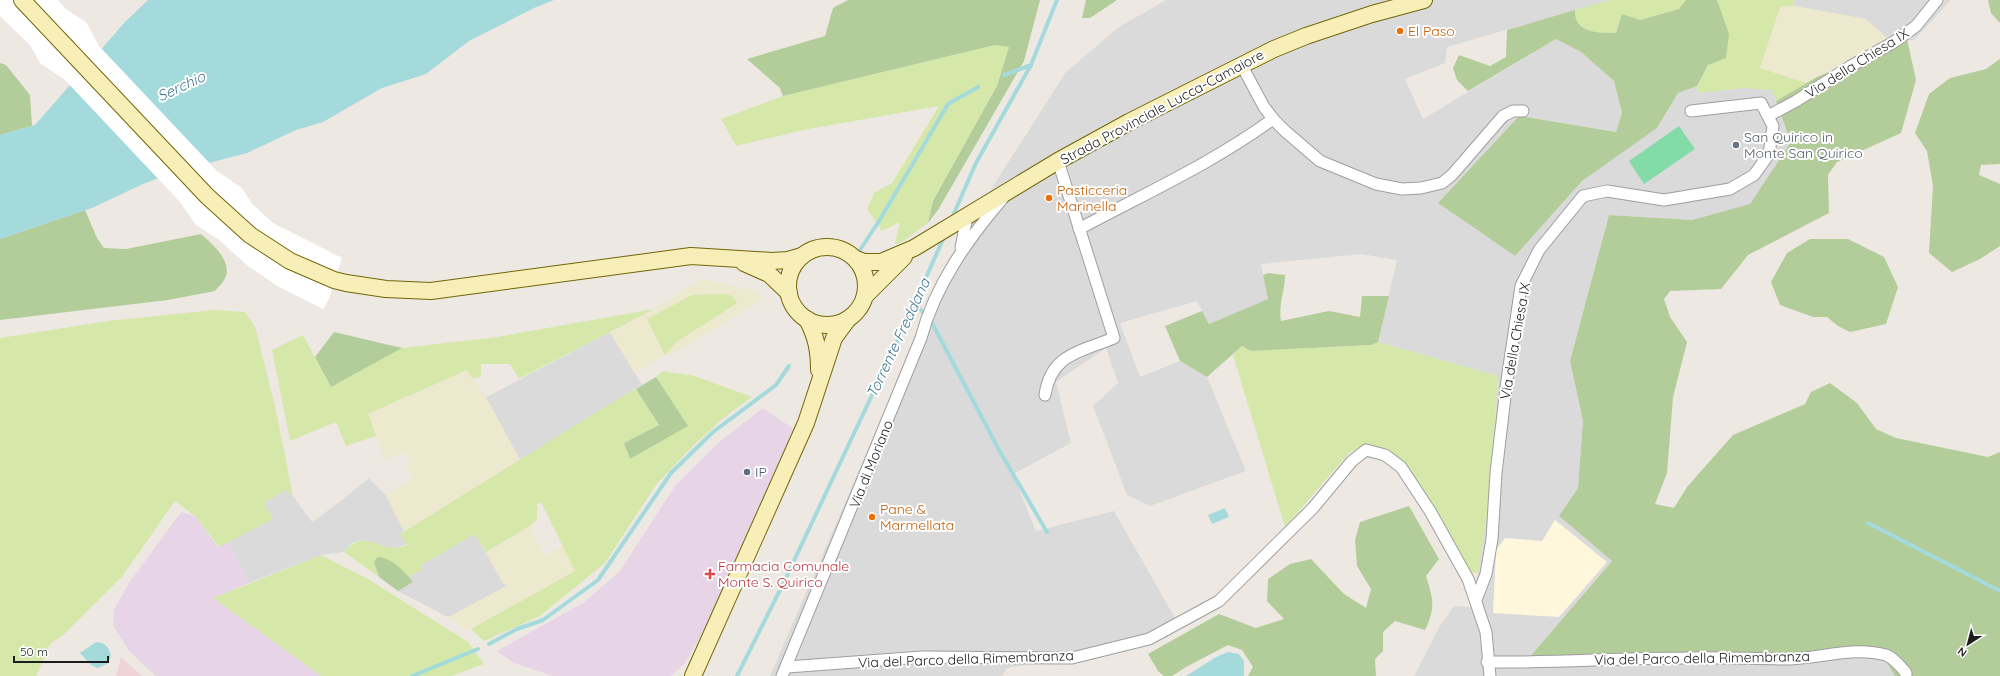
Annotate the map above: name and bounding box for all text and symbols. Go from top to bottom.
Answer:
place label: El Paso [1408,22,1455,40]
street label: Via della Chiesa IX [1802,24,1913,102]
marker: El Paso [1395,26,1405,36]
street label: Strada Provinciale Lucca-Camaiore [1057,45,1267,169]
water label: Serchio [154,66,209,105]
place label: San Quirico in Monte San Quirico [1744,128,1863,162]
marker: San Quirico in Monte San Quirico [1731,140,1741,150]
place label: Pasticceria Marinella [1057,181,1127,215]
marker: Pasticceria Marinella [1044,193,1054,203]
water label: Torrente Freddana [862,274,934,401]
street label: Via della Chiesa IX [1496,280,1534,401]
street label: Via di Moriano [845,417,897,511]
place label: IP [755,463,767,481]
marker: IP [742,467,752,477]
place label: Pane & Marmellata [880,500,954,534]
marker: Pane & Marmellata [867,512,877,522]
place label: Farmacia Comunale Monte S. Quirico [718,557,849,591]
marker: Farmacia Comunale Monte S. Quirico [705,569,715,579]
north arrow [1948,624,1988,664]
scale bar [14,638,108,664]
text: 50 m [20,644,48,659]
text: N [1955,644,1970,660]
street label: Via del Parco della Rimembranza [858,646,1074,672]
street label: Via del Parco della Rimembranza [1594,647,1810,669]

